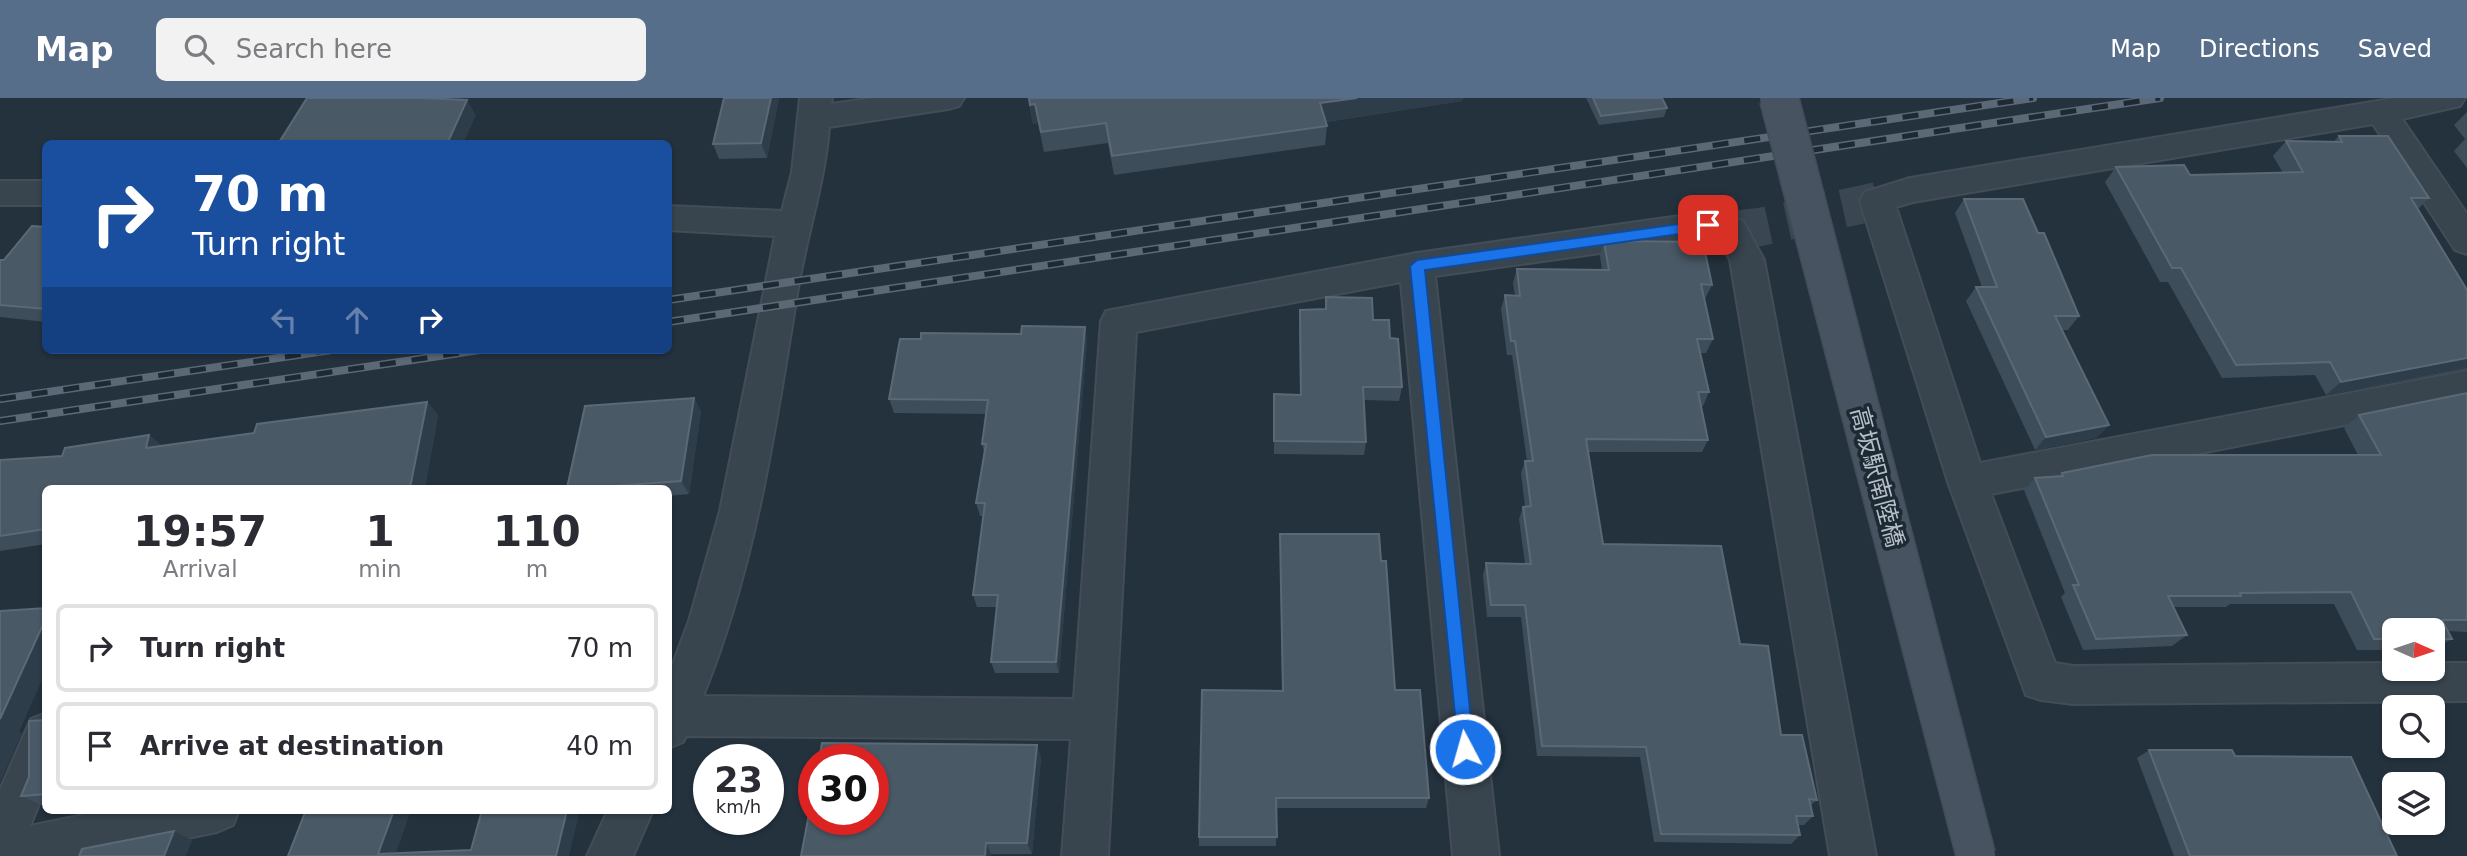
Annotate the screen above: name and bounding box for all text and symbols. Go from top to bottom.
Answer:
search box [156,18,646,81]
text: Map [35,30,114,69]
icon: search [180,30,218,68]
text: Search here [236,34,392,64]
text: Map [2110,35,2161,63]
text: Directions [2199,35,2320,63]
text: Saved [2358,35,2432,63]
text: 70 m [192,166,328,223]
icon: right [77,168,168,259]
pin [1678,195,1738,255]
icon: arrive [1689,206,1727,244]
text: Turn right [192,225,345,263]
icon: left [265,301,303,339]
icon: ahead [338,301,376,339]
icon: right [411,301,449,339]
street label: 高坂駅南陸橋 [1845,404,1909,550]
text: 19:57 [133,507,267,556]
text: 1 [365,507,395,556]
text: 110 [493,507,581,556]
text: Arrival [163,556,238,582]
text: min [358,556,402,582]
text: m [526,556,548,582]
north arrow [2382,618,2445,681]
map controls [2382,618,2445,835]
icon: right [81,629,119,667]
text: Turn right [140,633,285,663]
text: 70 m [566,633,633,663]
button: search [2382,695,2445,758]
position arrow [1428,712,1502,786]
icon: arrive [81,727,119,765]
text: Arrive at destination [140,731,444,761]
text: 40 m [566,731,633,761]
speed limit sign: 30 [798,744,889,835]
text: 23 [714,760,763,800]
button: layers [2382,772,2445,835]
text: km/h [716,796,761,817]

